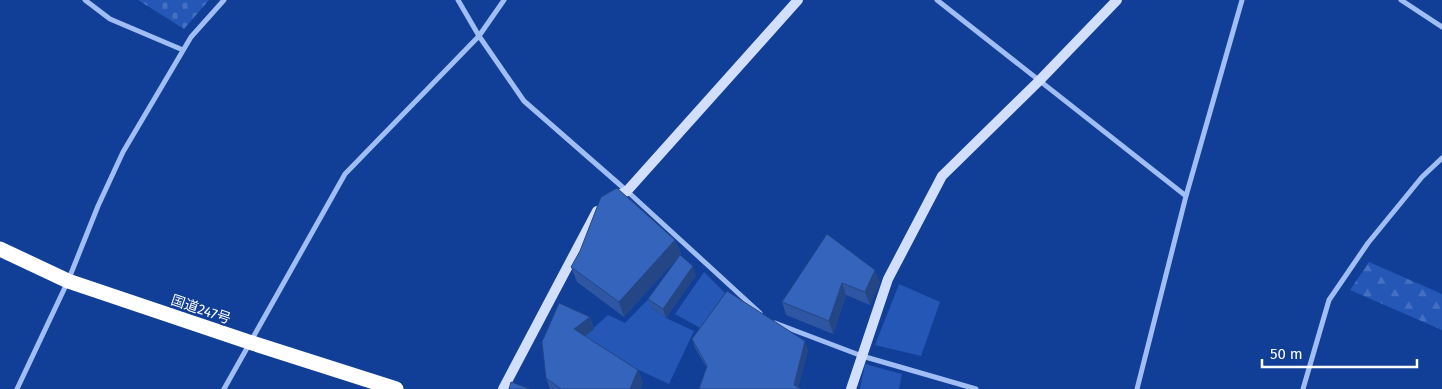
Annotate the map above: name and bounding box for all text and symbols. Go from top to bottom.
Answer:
street label: 国道247号 [169,291,233,328]
scale bar [1262,336,1417,368]
text: 50 m [1270,345,1303,363]

